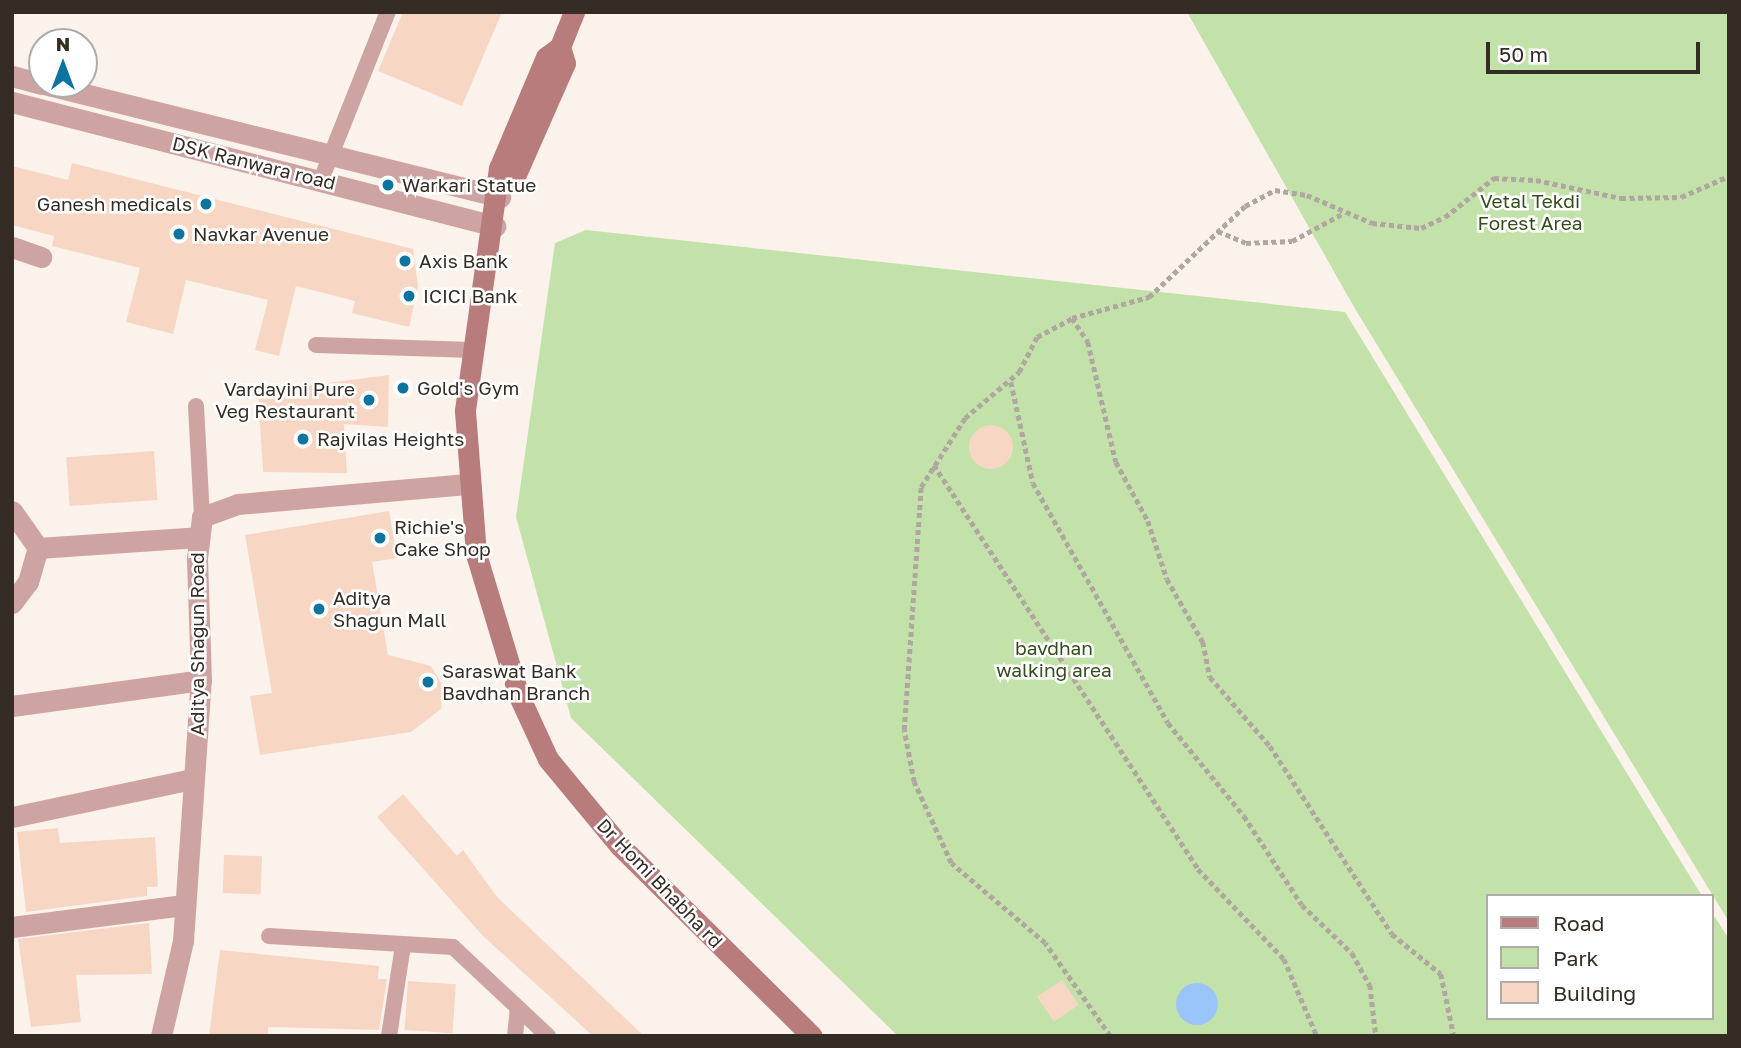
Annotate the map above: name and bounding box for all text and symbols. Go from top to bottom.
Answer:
north arrow [28,28,98,98]
scale bar [1489,28,1702,72]
text: N [56,32,70,55]
text: 50 m [1499,41,1548,67]
street label: DSK Ranwara road [170,132,338,194]
place label: Warkari Statue [402,174,536,196]
marker: Warkari Statue [380,177,396,193]
park label: Vetal Tekdi Forest Area [1478,190,1582,234]
place label: Ganesh medicals [37,193,192,215]
marker: Ganesh medicals [198,196,214,212]
place label: Navkar Avenue [193,223,329,245]
marker: Navkar Avenue [171,226,187,242]
place label: Axis Bank [419,250,508,272]
marker: Axis Bank [397,253,413,269]
place label: ICICI Bank [423,285,517,307]
marker: ICICI Bank [401,288,417,304]
place label: Gold's Gym [417,377,519,399]
place label: Vardayini Pure Veg Restaurant [215,378,355,422]
marker: Gold's Gym [395,380,411,396]
marker: Vardayini Pure Veg Restaurant [361,392,377,408]
place label: Rajvilas Heights [317,428,464,450]
marker: Rajvilas Heights [295,431,311,447]
place label: Richie's Cake Shop [394,516,491,560]
marker: Richie's Cake Shop [372,530,388,546]
street label: Aditya Shagun Road [186,552,208,736]
place label: Aditya Shagun Mall [333,587,446,631]
marker: Aditya Shagun Mall [311,601,327,617]
park label: bavdhan walking area [996,637,1112,681]
place label: Saraswat Bank Bavdhan Branch [442,660,590,704]
marker: Saraswat Bank Bavdhan Branch [420,674,436,690]
street label: Dr Homi Bhabha rd [592,814,728,952]
legend [1486,894,1713,1020]
text: Road [1553,910,1604,936]
text: Park [1553,945,1598,971]
text: Building [1553,980,1636,1006]

